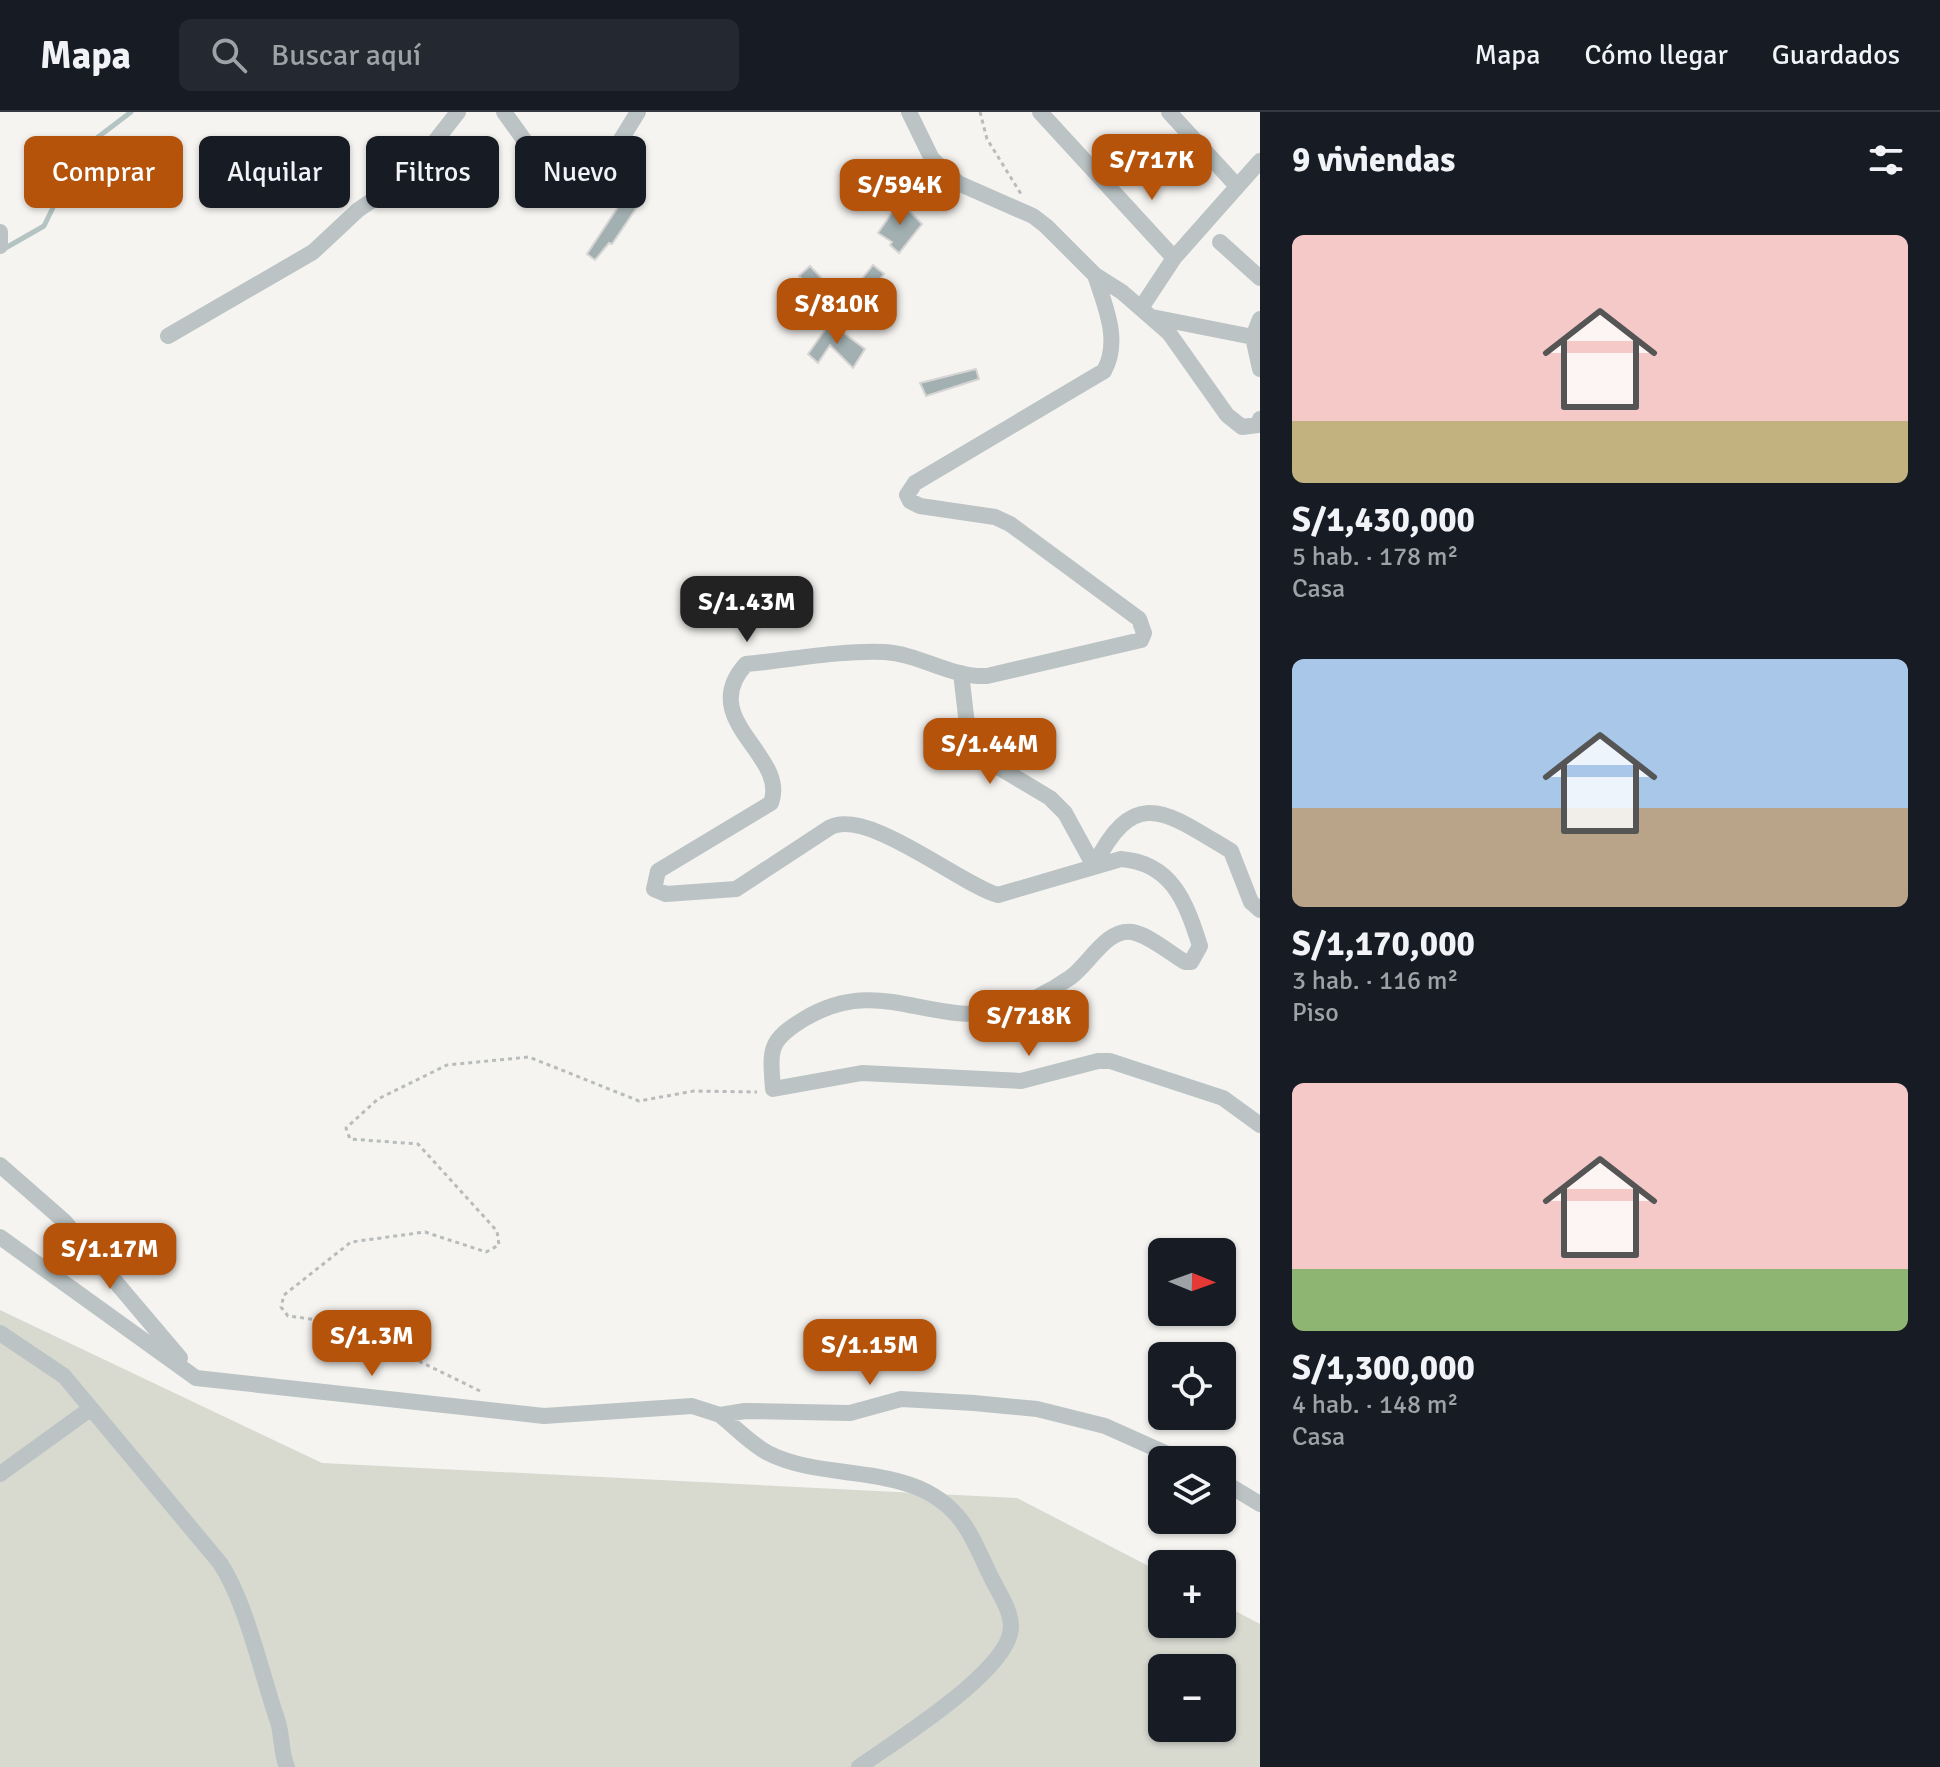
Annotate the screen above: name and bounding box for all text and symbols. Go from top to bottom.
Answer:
search box [179,19,739,91]
text: Mapa [40,32,131,79]
icon: search [207,33,251,77]
text: Buscar aquí [271,37,421,74]
text: Mapa [1475,38,1540,72]
text: Cómo llegar [1584,38,1728,72]
text: Guardados [1772,38,1900,72]
pin: S/717K [1087,134,1217,202]
chip: Comprar [24,136,183,208]
chip: Alquilar [199,136,350,208]
chip: Filtros [366,136,499,208]
chip: Nuevo [515,136,646,208]
icon: filters [1864,138,1908,182]
text: 9 viviendas [1292,139,1455,181]
text: S/717K [1110,144,1194,176]
pin: S/594K [835,159,965,227]
text: S/594K [858,169,942,201]
pin: S/810K [772,278,902,346]
icon: home [1528,287,1672,431]
text: S/810K [795,288,879,320]
text: S/1,430,000 [1292,499,1475,541]
text: 5 hab. · 178 m² [1292,541,1459,573]
text: Casa [1292,573,1345,605]
pin: S/1.43M [673,576,821,644]
text: S/1.43M [698,586,796,618]
icon: home [1528,711,1672,855]
pin: S/1.44M [916,718,1064,786]
text: S/1.44M [941,728,1039,760]
text: S/1,170,000 [1292,923,1475,965]
text: 3 hab. · 116 m² [1292,965,1459,997]
pin: S/718K [964,990,1094,1058]
text: Piso [1292,997,1339,1029]
text: S/718K [987,1000,1071,1032]
icon: home [1528,1135,1672,1279]
pin: S/1.17M [36,1223,184,1291]
text: S/1.17M [61,1233,159,1265]
north arrow [1148,1238,1236,1326]
map controls [1148,1238,1236,1742]
pin: S/1.3M [307,1310,437,1378]
pin: S/1.15M [796,1319,944,1387]
text: S/1.3M [330,1320,414,1352]
text: S/1.15M [821,1329,919,1361]
button: locate [1148,1342,1236,1430]
text: S/1,300,000 [1292,1347,1475,1389]
text: 4 hab. · 148 m² [1292,1389,1459,1421]
text: Casa [1292,1421,1345,1453]
button: layers [1148,1446,1236,1534]
button: + [1148,1550,1236,1638]
button: − [1148,1654,1236,1742]

